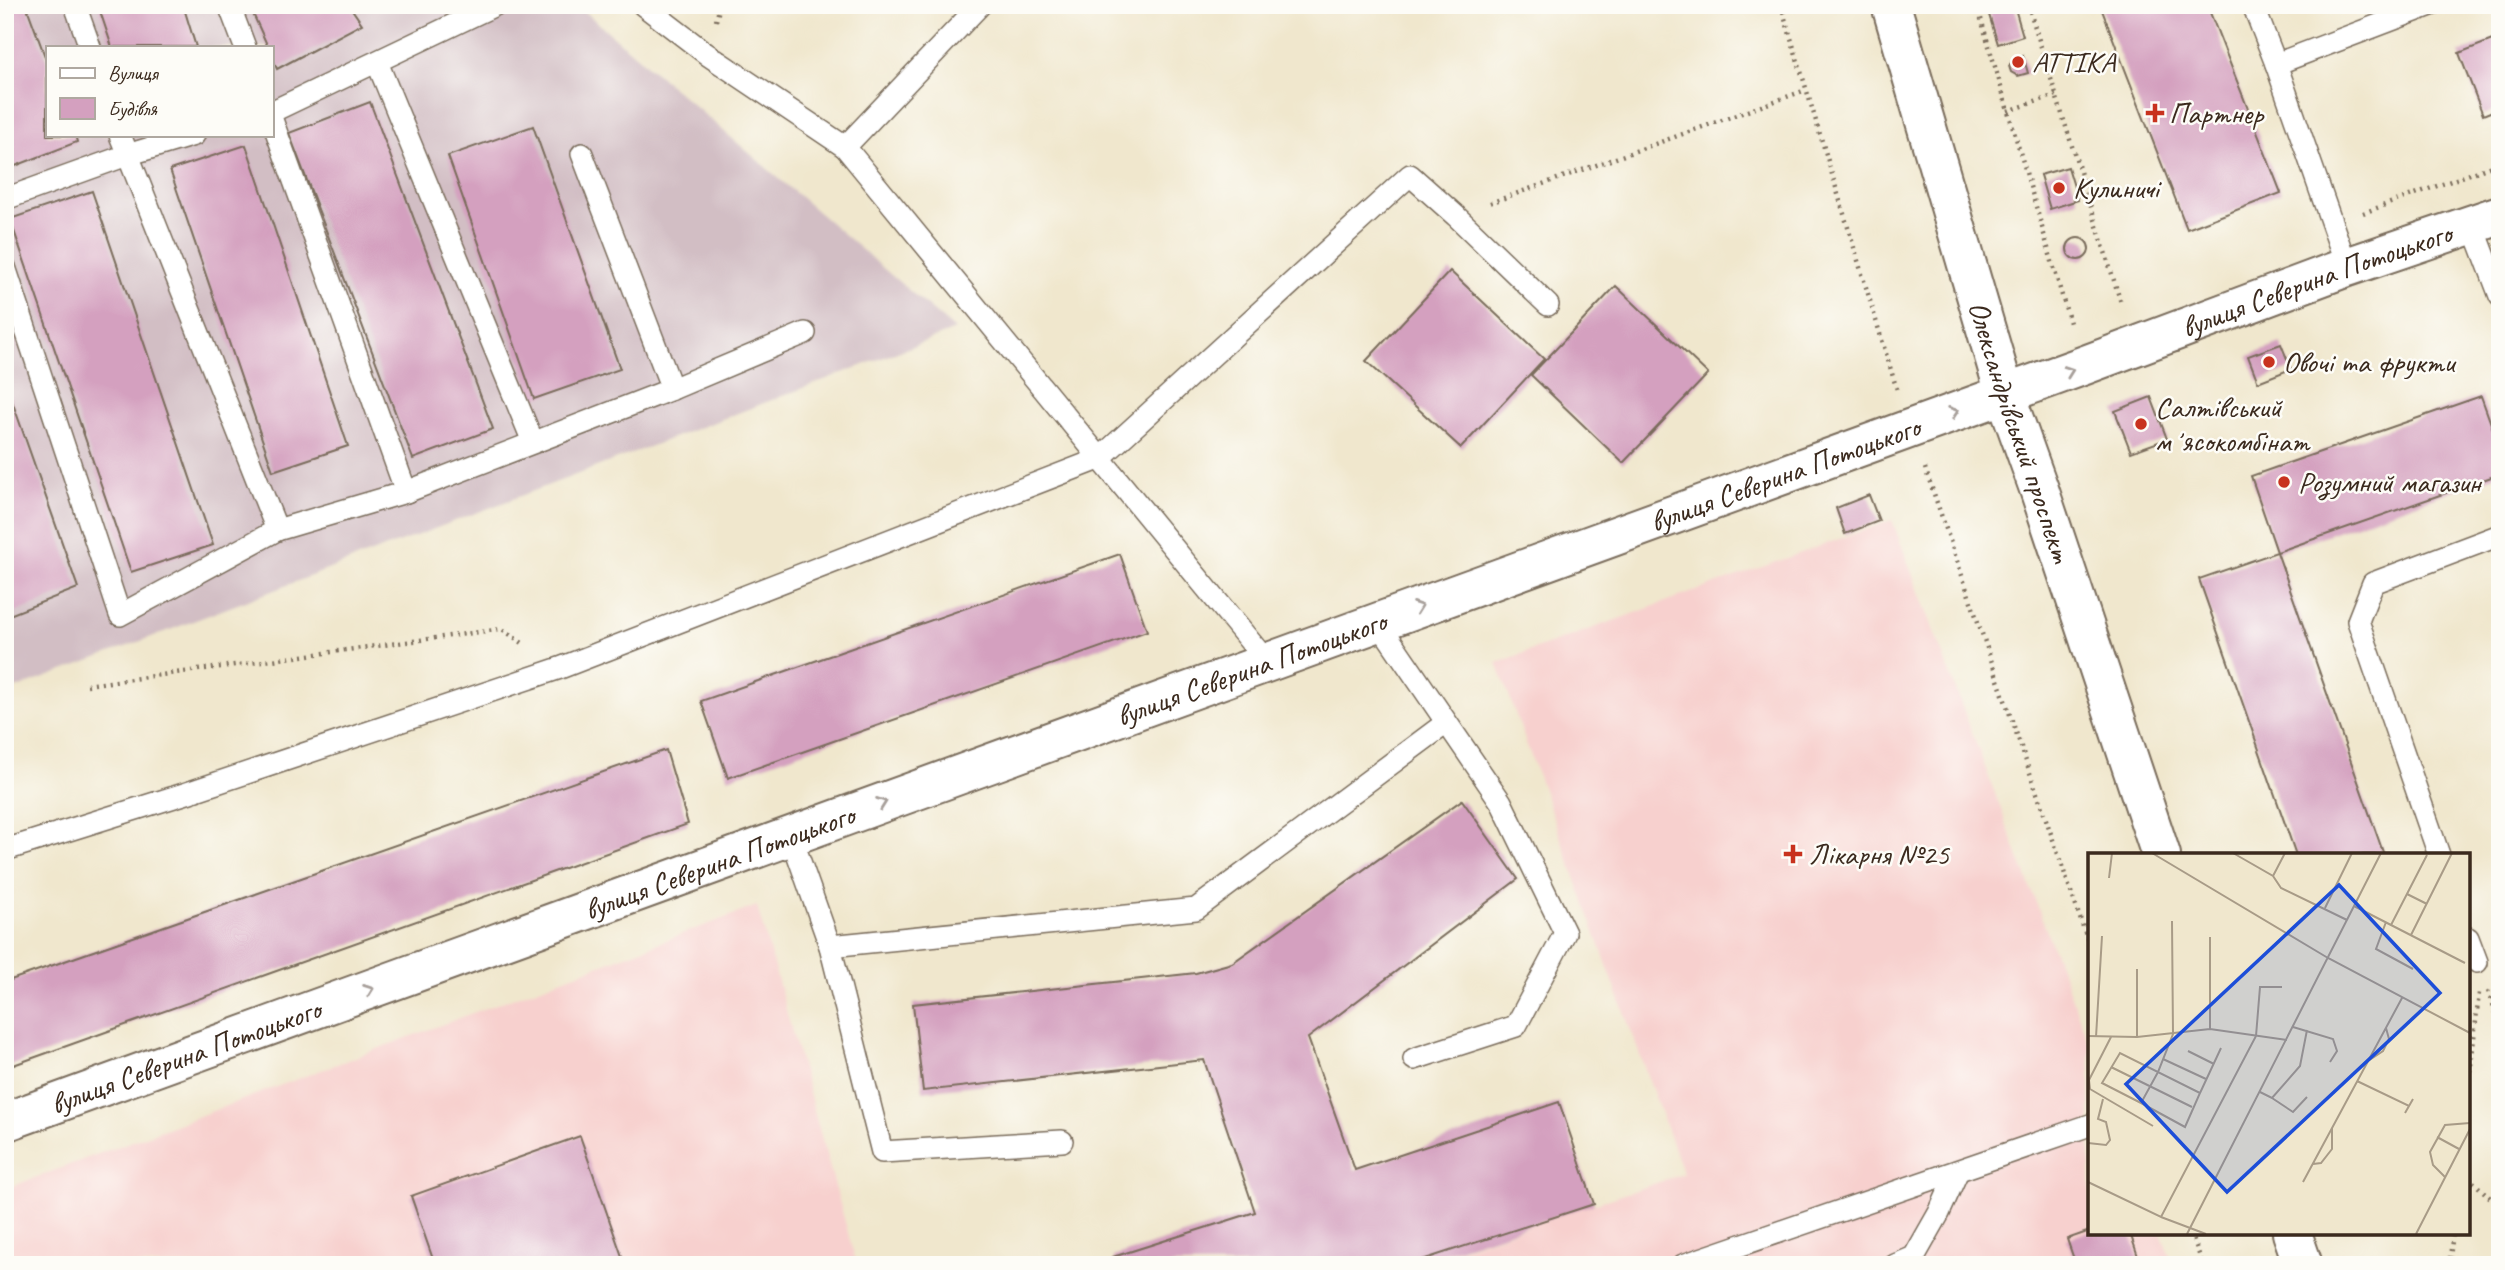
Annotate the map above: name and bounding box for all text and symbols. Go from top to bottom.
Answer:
place label: АТТІКА [2032,43,2117,81]
legend [46,46,273,136]
marker: АТТІКА [2010,54,2026,70]
text: Вулиця [108,60,159,86]
place label: Партнер [2169,94,2265,132]
text: Будівля [108,96,158,122]
marker: Партнер [2147,105,2163,121]
place label: Кулиничі [2073,169,2162,207]
marker: Кулиничі [2051,180,2067,196]
street label: вулиця Северина Потоцького [2176,213,2460,346]
street label: Олександрівський проспект [1960,297,2082,569]
place label: Овочі та фрукти [2283,343,2457,381]
marker: Овочі та фрукти [2261,354,2277,370]
one-way arrow [2062,365,2074,379]
place label: Салтівський мʼясокомбінат [2155,388,2311,460]
one-way arrow [1947,406,1959,420]
street label: вулиця Северина Потоцького [1645,407,1928,541]
marker: Салтівський мʼясокомбінат [2133,416,2149,432]
place label: Розумний магазин [2298,463,2483,501]
marker: Розумний магазин [2276,474,2292,490]
street label: вулиця Северина Потоцького [1111,601,1394,735]
one-way arrow [1411,602,1423,616]
street label: вулиця Северина Потоцького [579,794,863,929]
one-way arrow [875,797,887,811]
place label: Лікарня №25 [1809,835,1951,873]
marker: Лікарня №25 [1783,844,1803,864]
inset map [2088,853,2470,1235]
one-way arrow [362,984,374,998]
street label: вулиця Северина Потоцького [45,989,329,1123]

